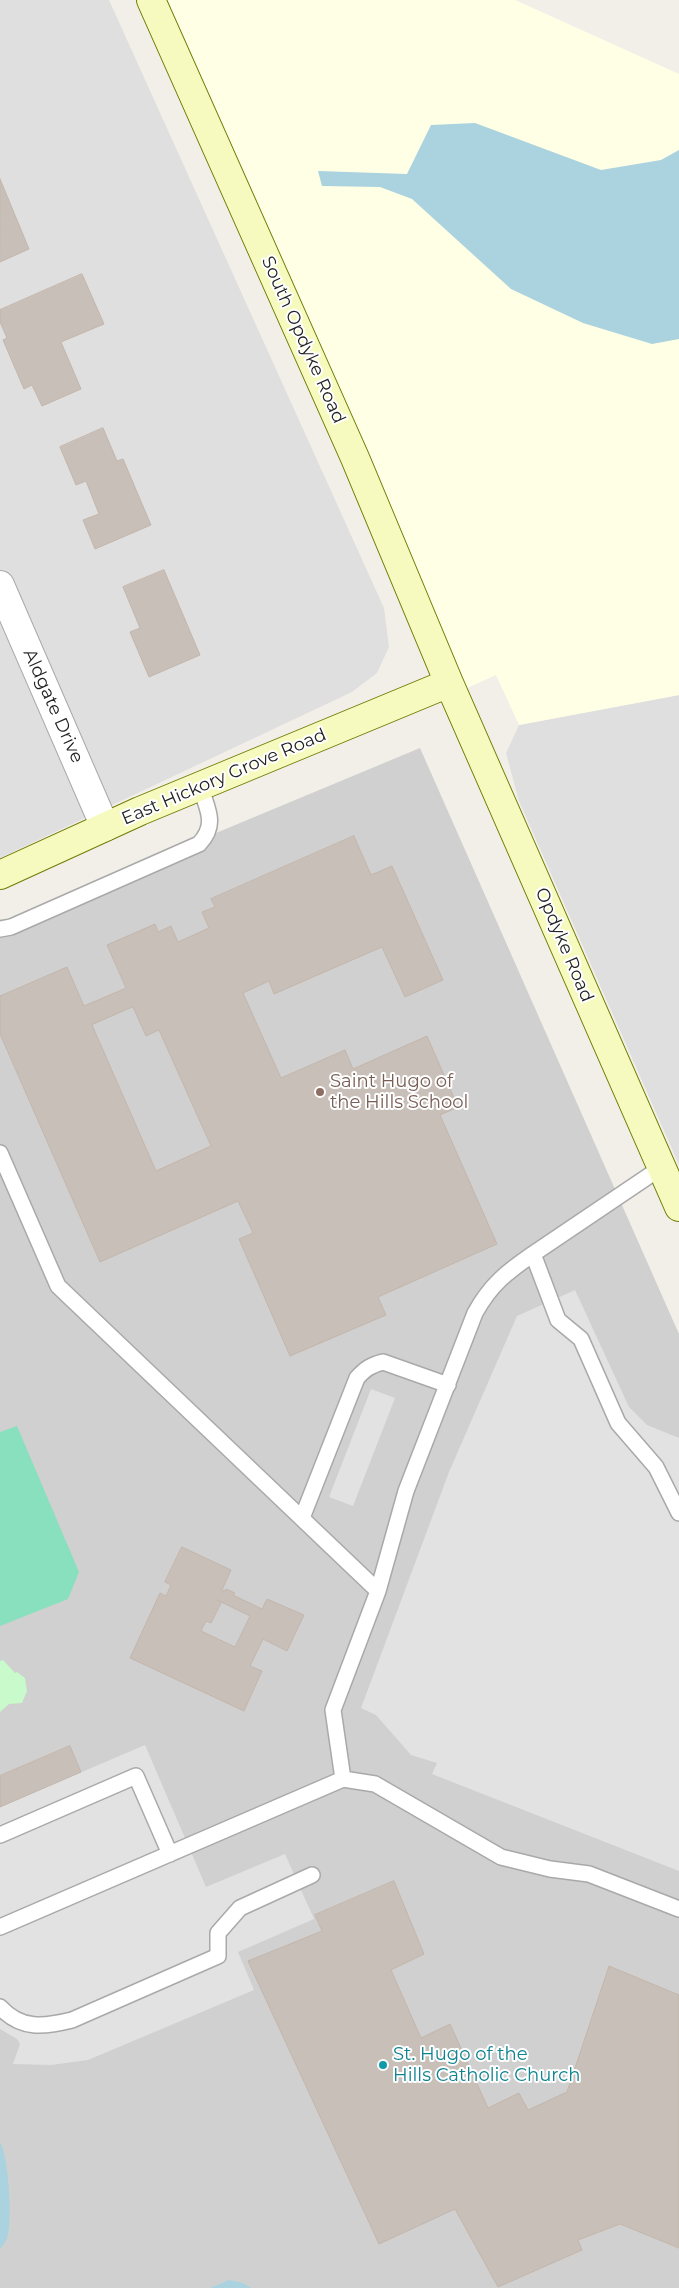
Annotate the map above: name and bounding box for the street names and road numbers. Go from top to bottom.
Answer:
street label: South Opdyke Road [256,253,350,427]
street label: Aldgate Drive [18,646,88,766]
street label: East Hickory Grove Road [118,724,330,830]
street label: Opdyke Road [530,885,598,1005]

